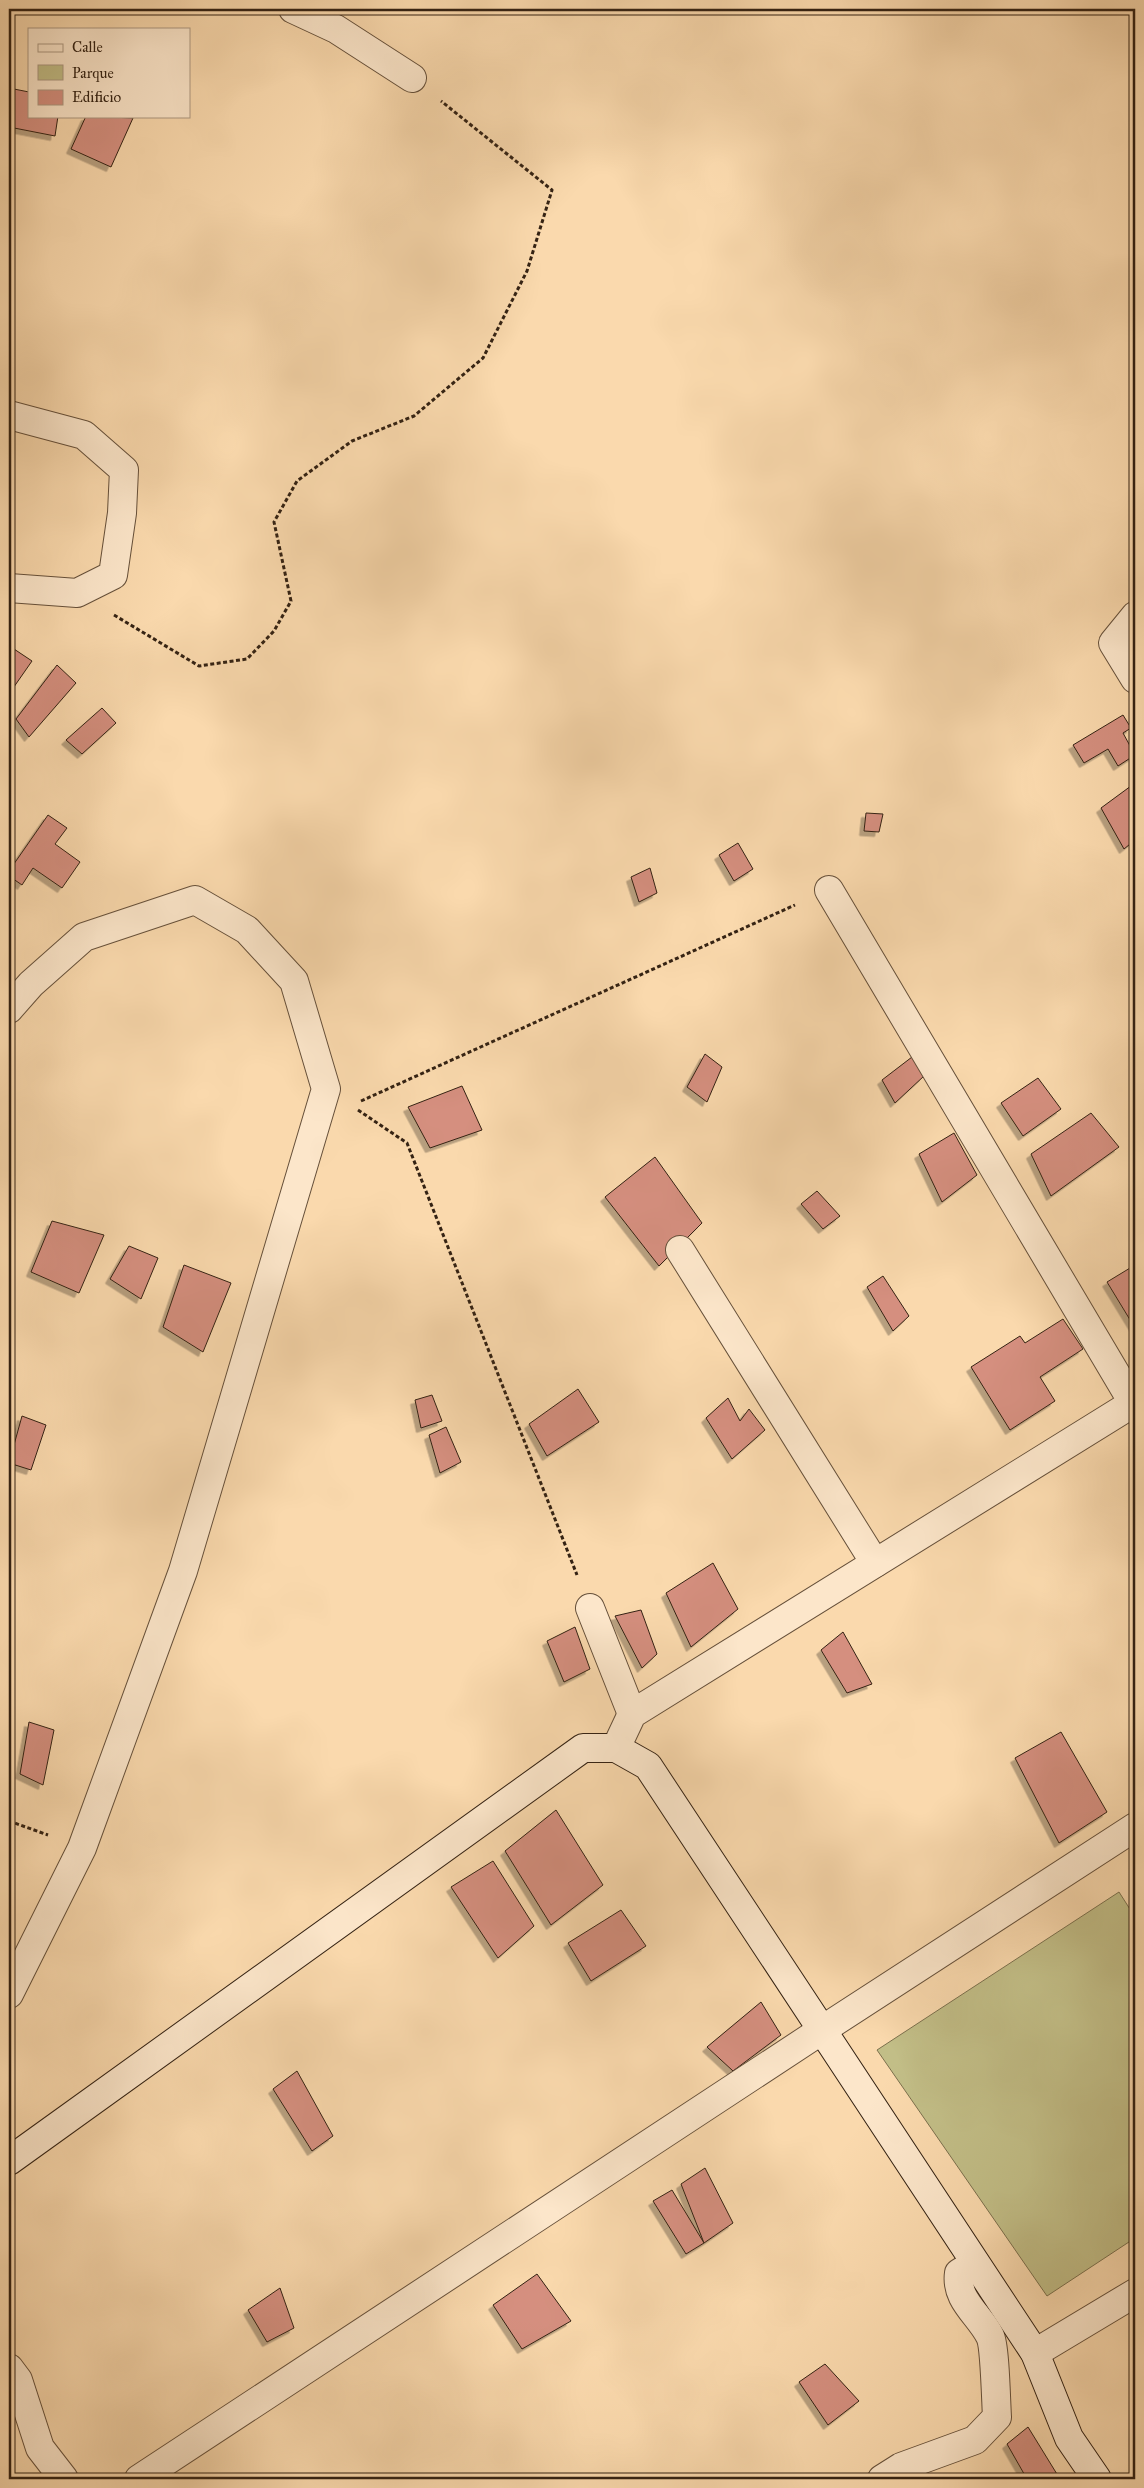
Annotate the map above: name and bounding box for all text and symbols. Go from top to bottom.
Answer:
legend [28,28,190,118]
text: Calle [72,38,103,56]
text: Parque [72,64,114,83]
text: Edificio [72,88,121,106]

